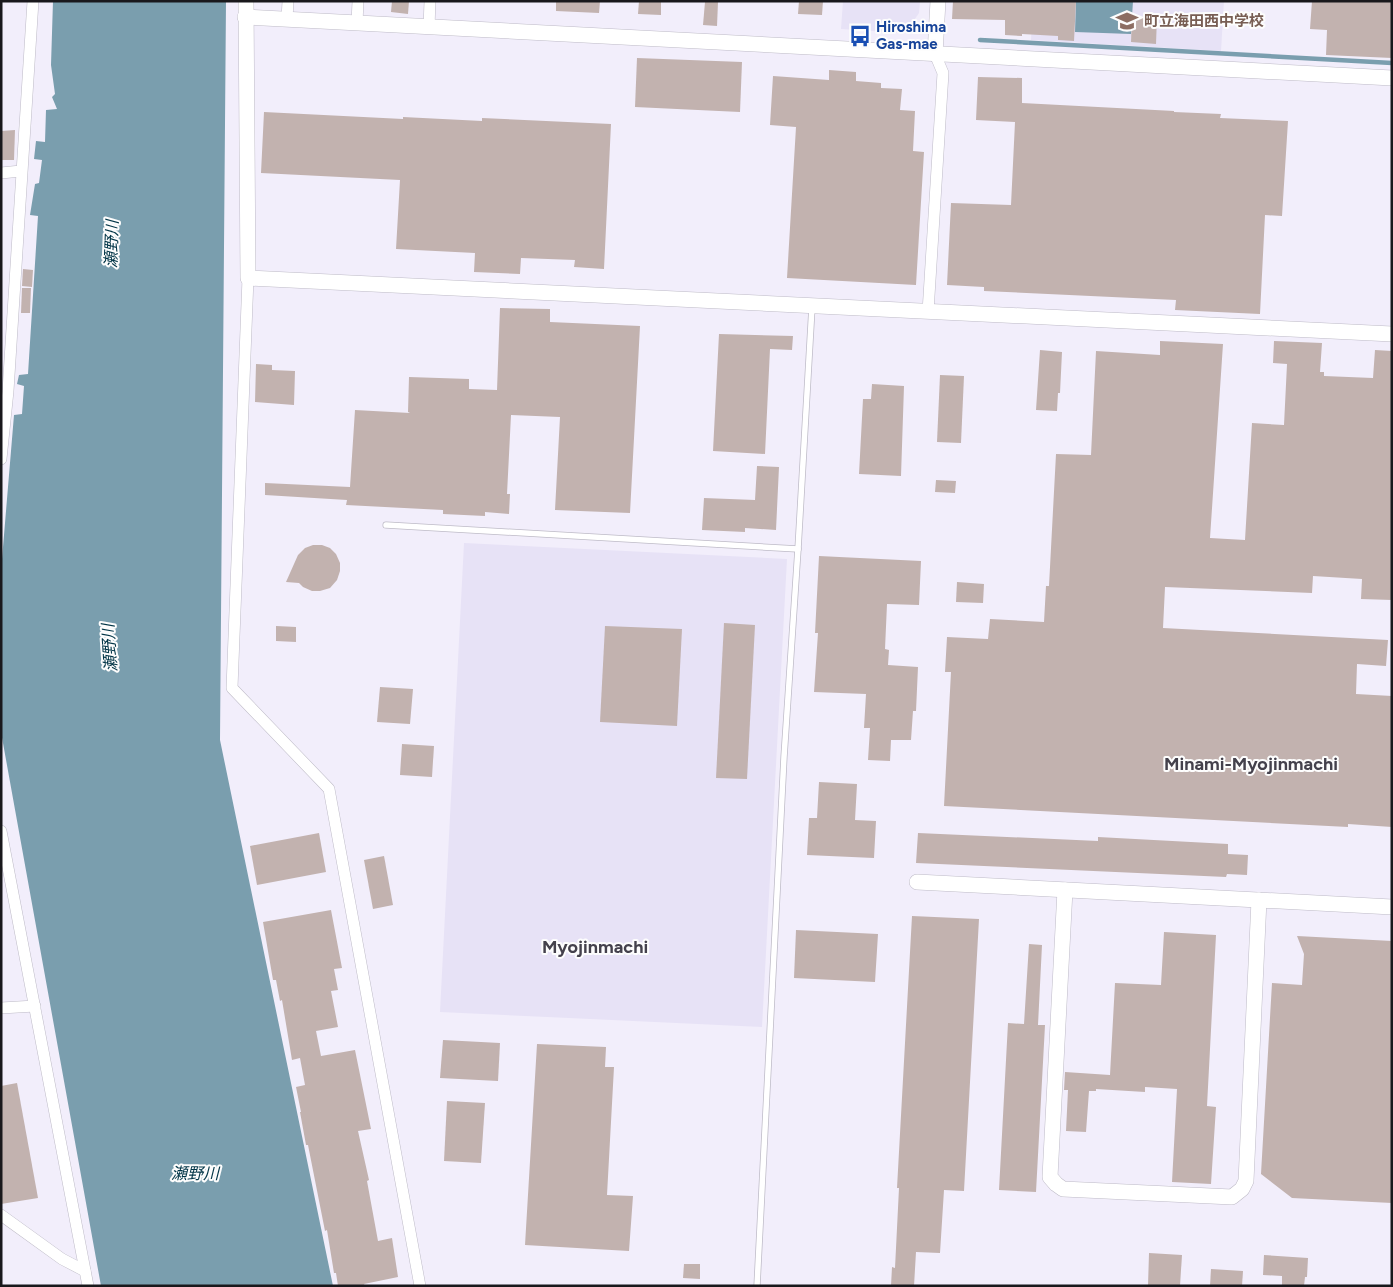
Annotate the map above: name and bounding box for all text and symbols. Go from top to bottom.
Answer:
school or university icon: 町立海田西中学校 [1114,8,1140,34]
place label: 町立海田西中学校 [1144,12,1264,30]
place label: Hiroshima Gas-mae [876,18,946,53]
bus stop icon: Hiroshima Gas-mae [847,23,873,49]
water label: 瀬野川 [101,218,122,268]
water label: 瀬野川 [98,621,121,673]
district label: Minami-Myojinmachi [1164,753,1338,775]
district label: Myojinmachi [542,936,648,958]
water label: 瀬野川 [171,1164,221,1183]

